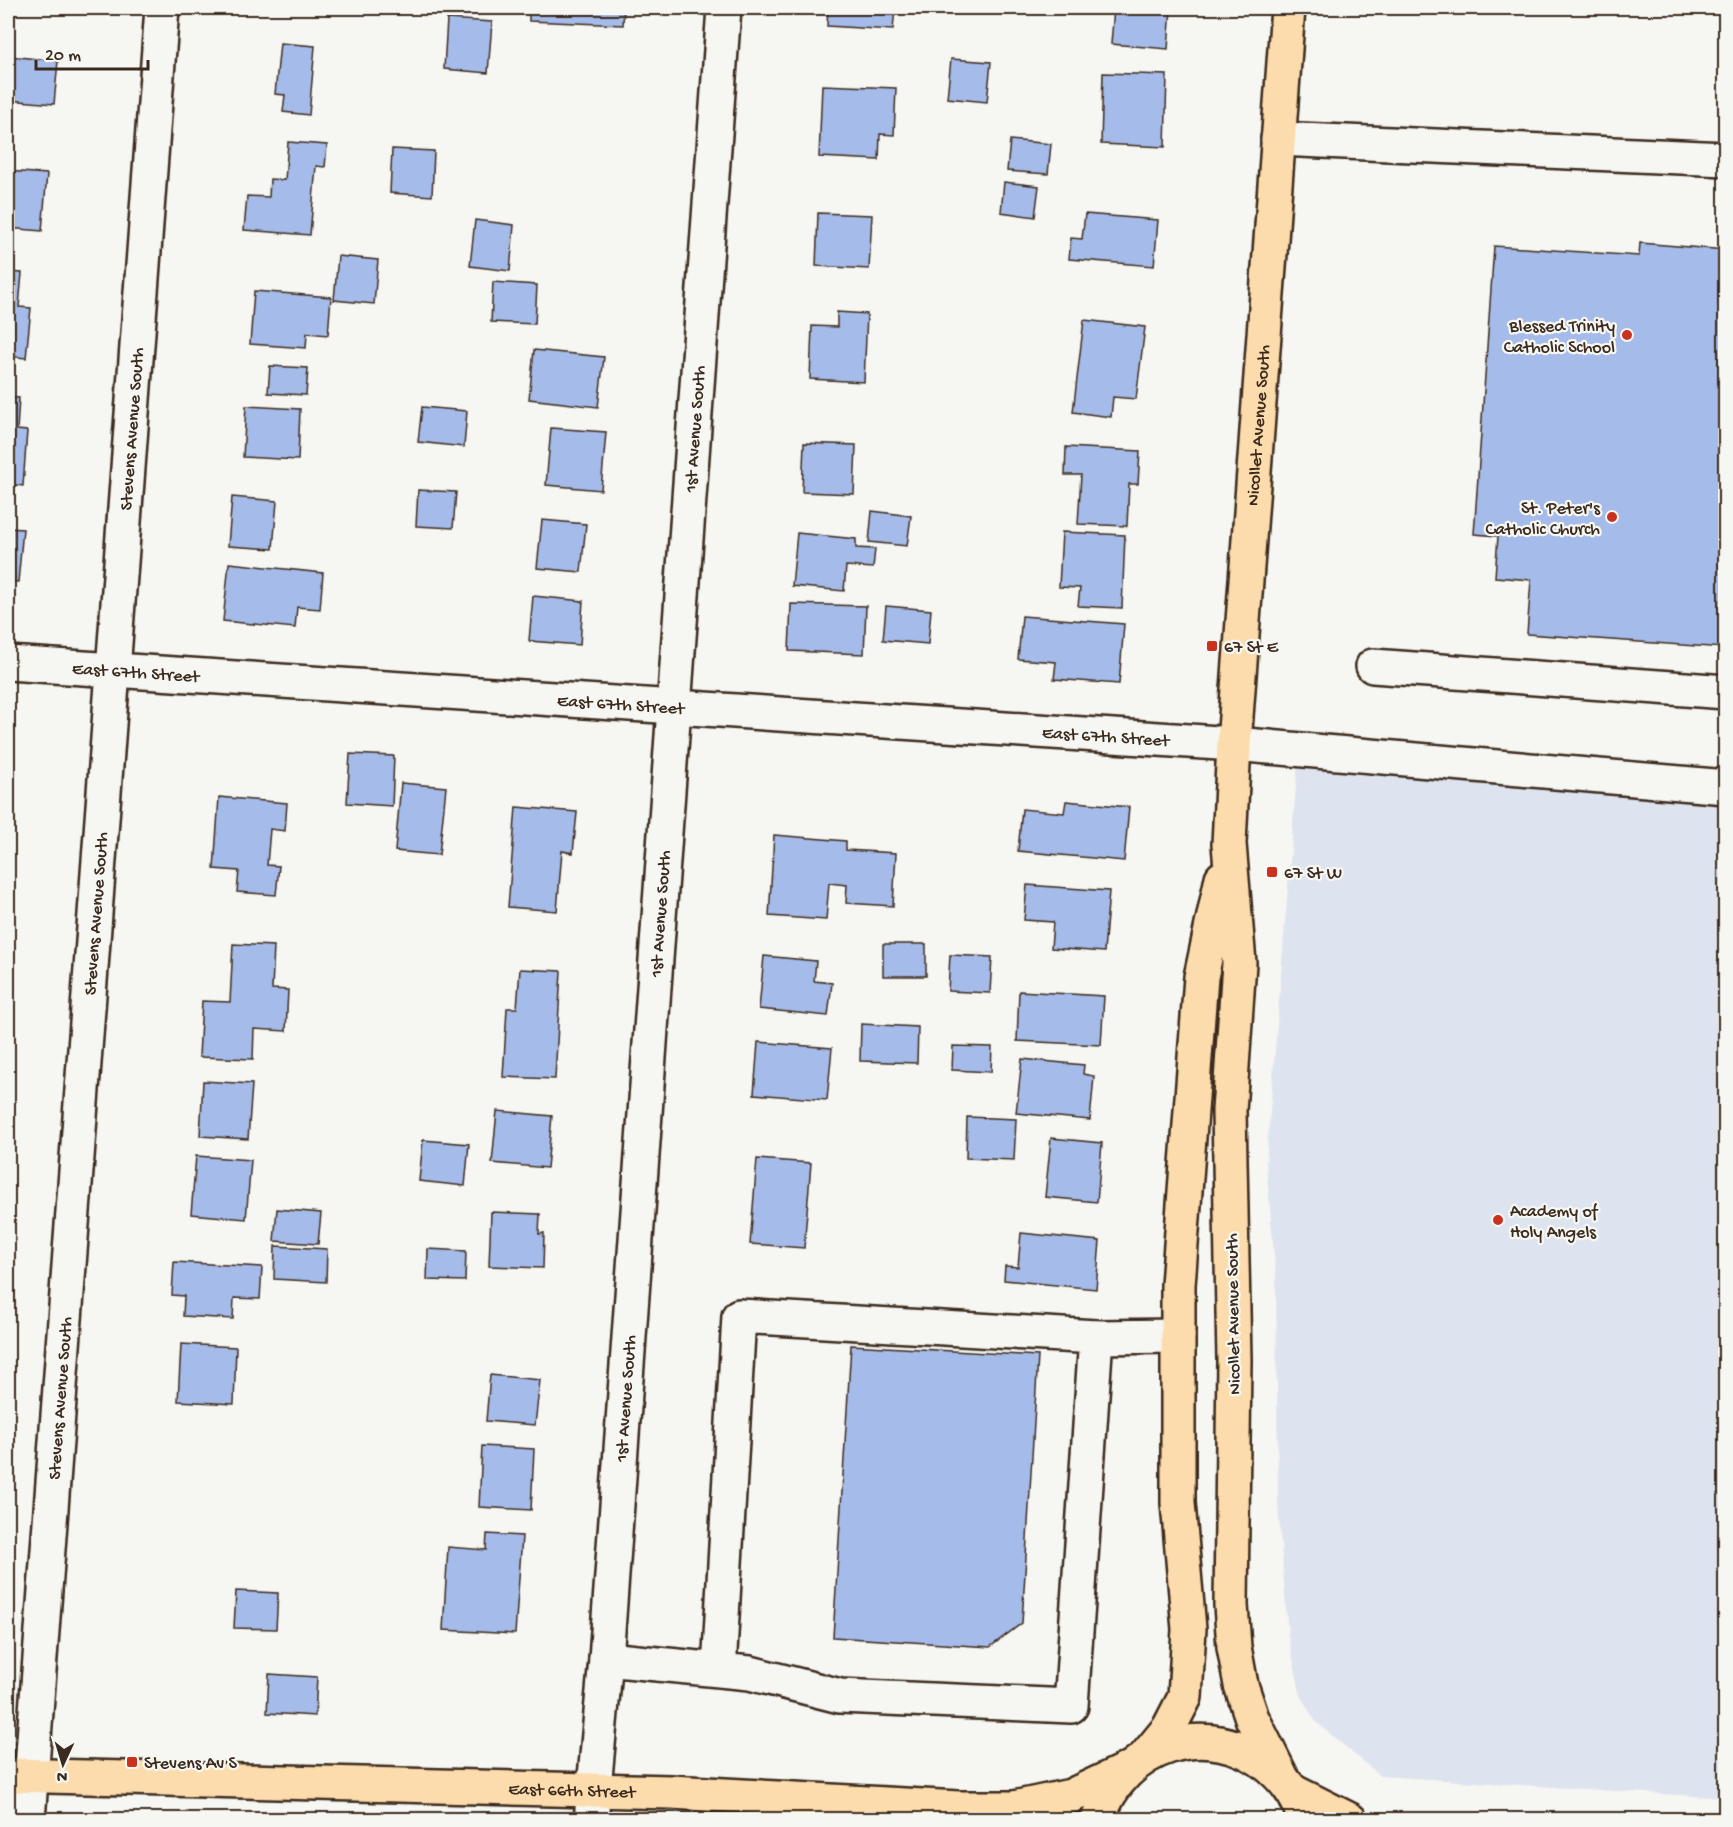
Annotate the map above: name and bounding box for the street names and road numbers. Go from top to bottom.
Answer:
street label: Nicollet Avenue South [1243,344,1276,507]
street label: Stevens Avenue South [117,346,150,511]
street label: 1st Avenue South [681,365,711,494]
street label: East 67th Street [71,659,201,689]
street label: East 67th Street [556,691,686,721]
street label: East 67th Street [1041,723,1171,753]
street label: Stevens Avenue South [81,831,114,996]
street label: 1st Avenue South [647,849,677,979]
street label: Nicollet Avenue South [1223,1233,1246,1395]
street label: Stevens Avenue South [45,1316,78,1481]
street label: 1st Avenue South [612,1334,642,1464]
street label: East 66th Street [508,1780,637,1804]

